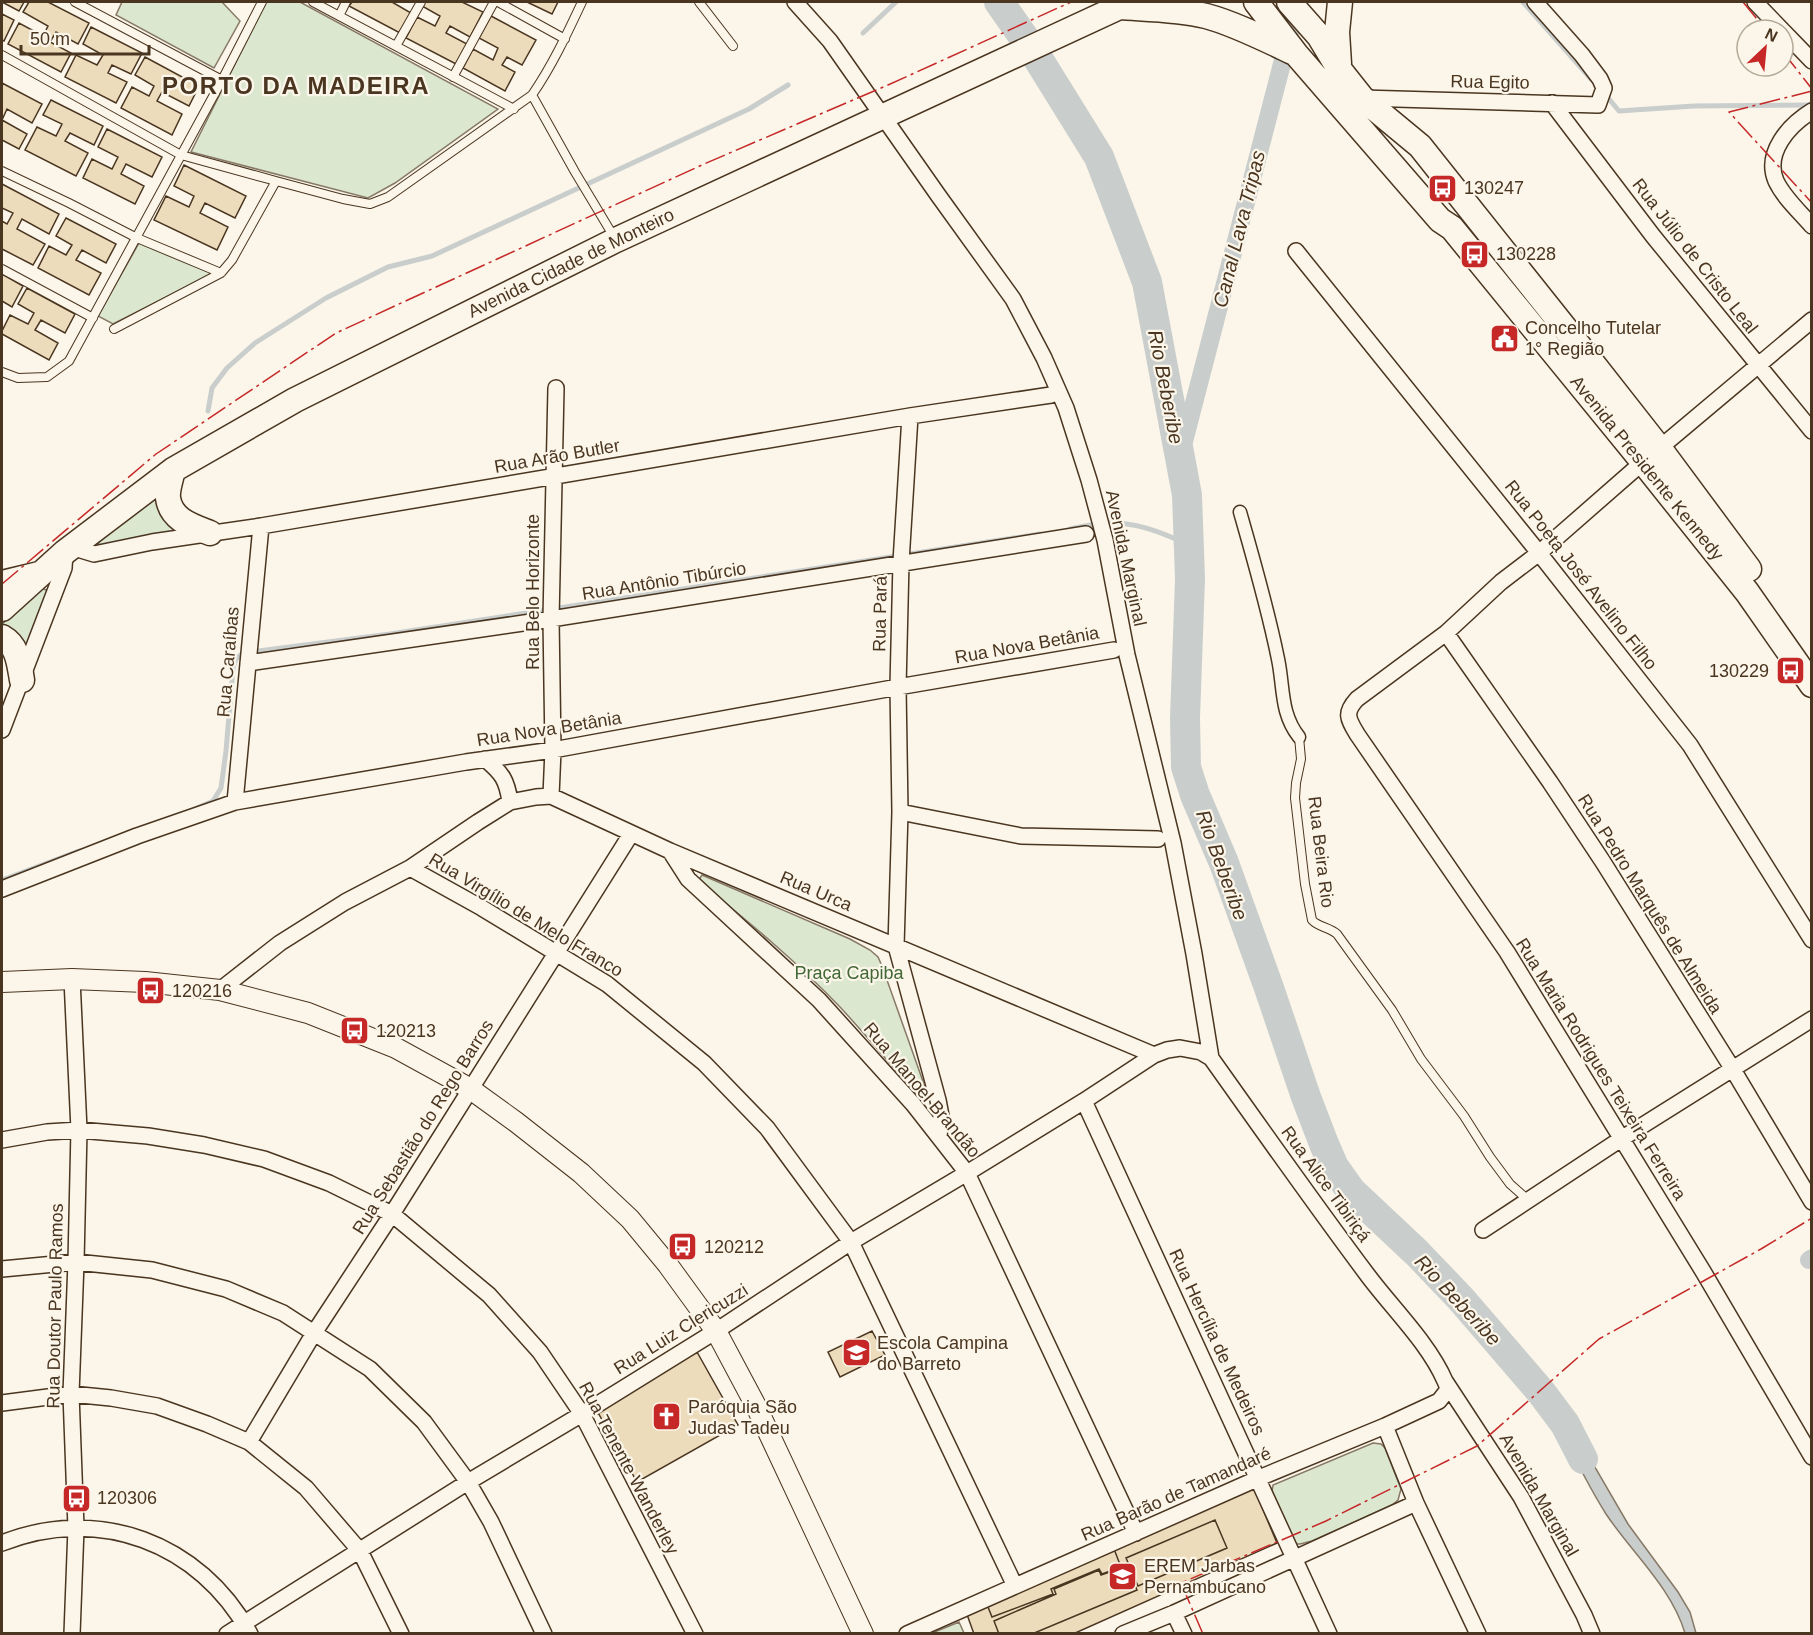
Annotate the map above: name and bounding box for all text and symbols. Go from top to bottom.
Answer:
scale bar [21,18,148,56]
north arrow [1735,18,1795,78]
text: N [1762,25,1780,45]
text: 50 m [30,29,70,49]
street label: Rua Egito [1450,71,1530,93]
district label: PORTO DA MADEIRA [162,72,430,99]
water label: Canal Lava Tripas [1209,148,1269,310]
bus stop icon: 130247 [1427,172,1459,204]
street label: Rua Júlio de Cristo Leal [1628,175,1762,337]
place label: 130247 [1464,178,1524,198]
street label: Avenida Cidade de Monteiro [465,204,677,322]
bus stop icon: 130228 [1459,238,1491,270]
place label: 130228 [1496,244,1556,264]
place label: Concelho Tutelar 1° Região [1525,318,1661,359]
public building icon: Concelho Tutelar 1° Região [1488,322,1520,354]
water label: Rio Beberibe [1144,328,1188,446]
street label: Avenida Presidente Kennedy [1566,372,1728,564]
street label: Rua Arão Butler [493,435,621,477]
street label: Rua Poeta José Avelino Filho [1501,476,1661,674]
street label: Avenida Marginal [1102,488,1150,628]
street label: Rua Belo Horizonte [523,514,543,670]
street label: Rua Antônio Tibúrcio [580,558,748,604]
street label: Rua Pará [869,575,891,652]
street label: Rua Caraíbas [213,606,243,718]
street label: Rua Nova Betânia [953,622,1102,668]
bus stop icon: 130229 [1774,655,1806,687]
place label: 130229 [1709,661,1769,681]
street label: Rua Nova Betânia [475,708,624,750]
street label: Rua Pedro Marquês de Almeida [1574,791,1727,1018]
street label: Rua Beira Rio [1304,795,1338,909]
water label: Rio Beberibe [1192,807,1252,923]
street label: Rua Virgílio de Melo Franco [425,849,627,981]
street label: Rua Urca [777,867,856,915]
street label: Rua Maria Rodrigues Teixeira Ferreira [1512,934,1691,1204]
park label: Praça Capiba [794,963,905,983]
bus stop icon: 120216 [135,975,167,1007]
place label: 120216 [172,981,232,1001]
bus stop icon: 120213 [339,1015,371,1047]
street label: Rua Sebastião do Rego Barros [349,1016,497,1238]
street label: Rua Manoel Brandão [860,1018,984,1162]
place label: 120213 [376,1021,436,1041]
street label: Rua Alice Tibiriçá [1277,1122,1375,1247]
street label: Rua Doutor Paulo Ramos [43,1203,67,1409]
bus stop icon: 120212 [667,1231,699,1263]
place label: 120212 [704,1237,764,1257]
street label: Rua Hercília de Medeiros [1165,1246,1269,1438]
water label: Rio Beberibe [1411,1250,1505,1350]
street label: Rua Luiz Clericuzzi [610,1280,752,1378]
place label: Escola Campina do Barreto [877,1333,1009,1374]
school or university icon: Escola Campina do Barreto [840,1337,872,1369]
street label: Rua Tenente Wanderley [575,1378,683,1558]
place label: Paróquia São Judas Tadeu [688,1397,797,1438]
church icon: Paróquia São Judas Tadeu [651,1401,683,1433]
street label: Avenida Marginal [1496,1430,1582,1560]
street label: Rua Barão de Tamandaré [1078,1443,1274,1545]
bus stop icon: 120306 [60,1482,92,1514]
place label: 120306 [97,1488,157,1508]
place label: EREM Jarbas Pernambucano [1144,1556,1266,1597]
school or university icon: EREM Jarbas Pernambucano [1107,1560,1139,1592]

